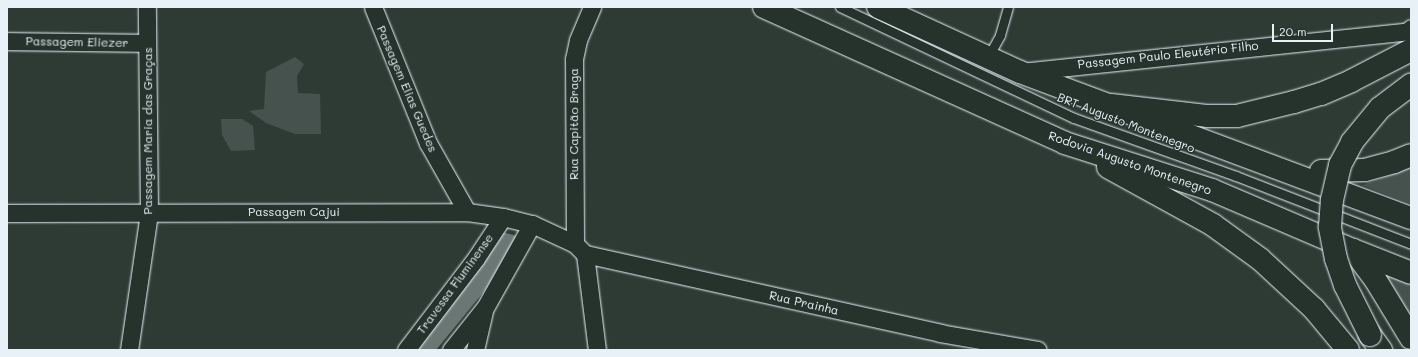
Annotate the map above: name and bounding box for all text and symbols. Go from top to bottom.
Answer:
scale bar [1274,16,1335,42]
text: 20 m [1279,23,1307,39]
street label: Passagem Elias Guedes [374,24,440,154]
street label: Passagem Eliezer [25,34,129,50]
street label: Passagem Paulo Eleutério Filho [1077,38,1259,72]
street label: Passagem Maria das Graças [141,47,155,215]
street label: Rua Capitão Braga [567,68,581,180]
street label: BRT Augusto Montenegro [1055,90,1197,156]
street label: Rodovia Augusto Montenegro [1047,128,1213,198]
street label: Passagem Cajui [248,205,340,219]
street label: Travessa Fluminense [414,231,496,337]
street label: Rua Prainha [768,288,840,318]

